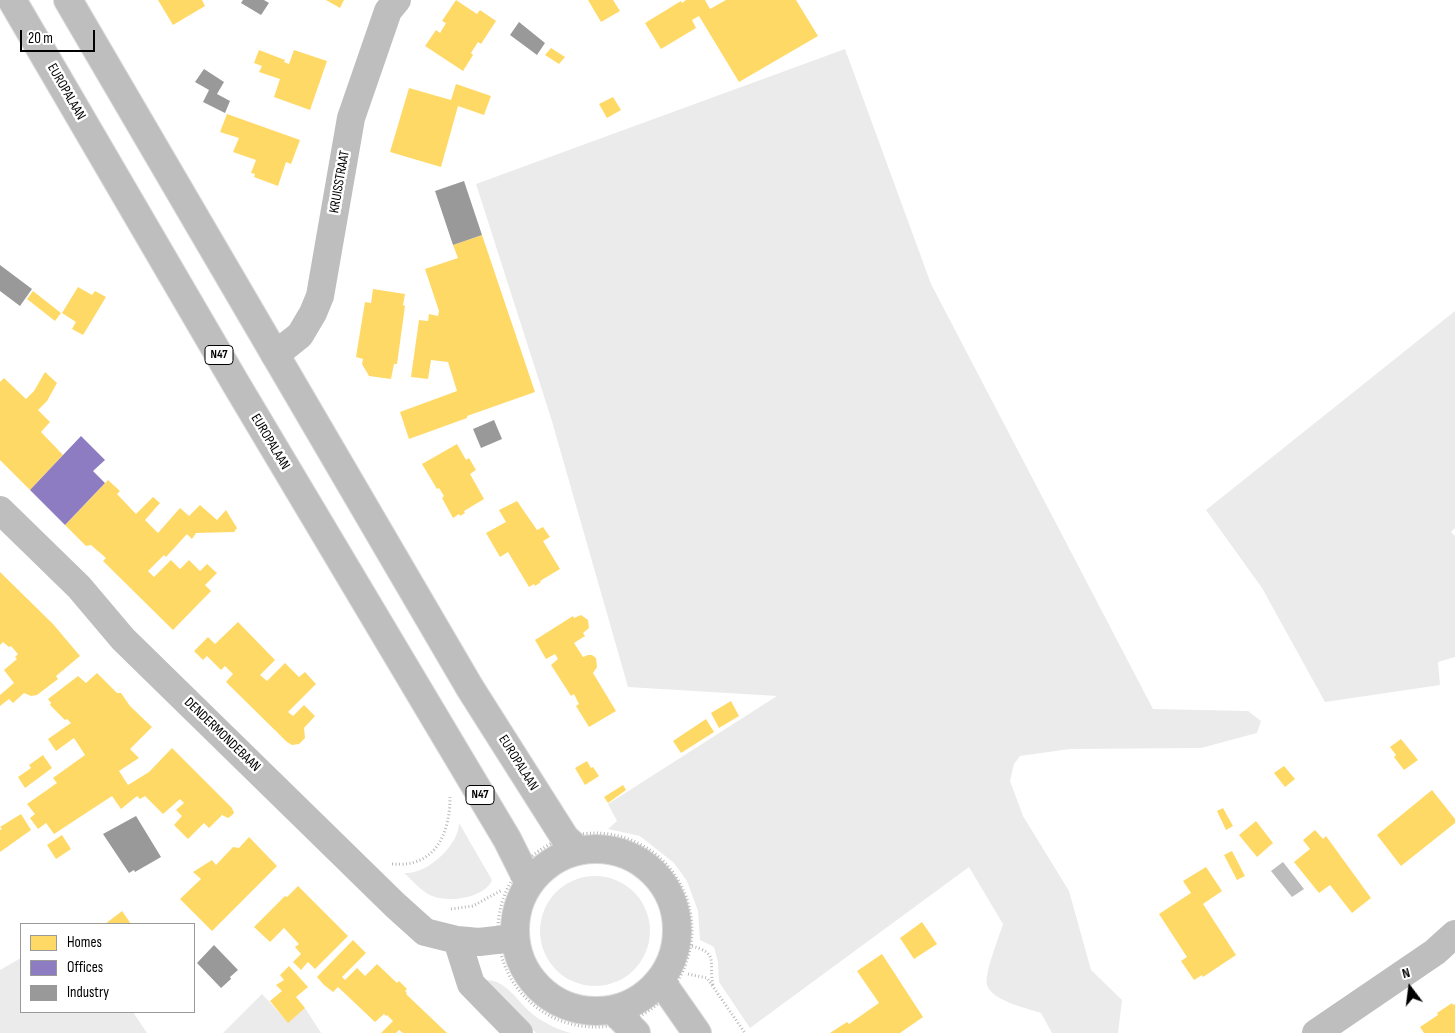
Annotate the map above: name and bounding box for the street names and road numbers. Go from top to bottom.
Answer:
street label: EUROPALAAN [43,61,89,123]
street label: KRUISSTRAAT [326,149,354,215]
road number: N47 [205,346,233,364]
street label: EUROPALAAN [247,411,293,473]
street label: DENDERMONDEBAAN [180,694,264,776]
street label: EUROPALAAN [494,732,542,794]
road number: N47 [466,786,494,804]

